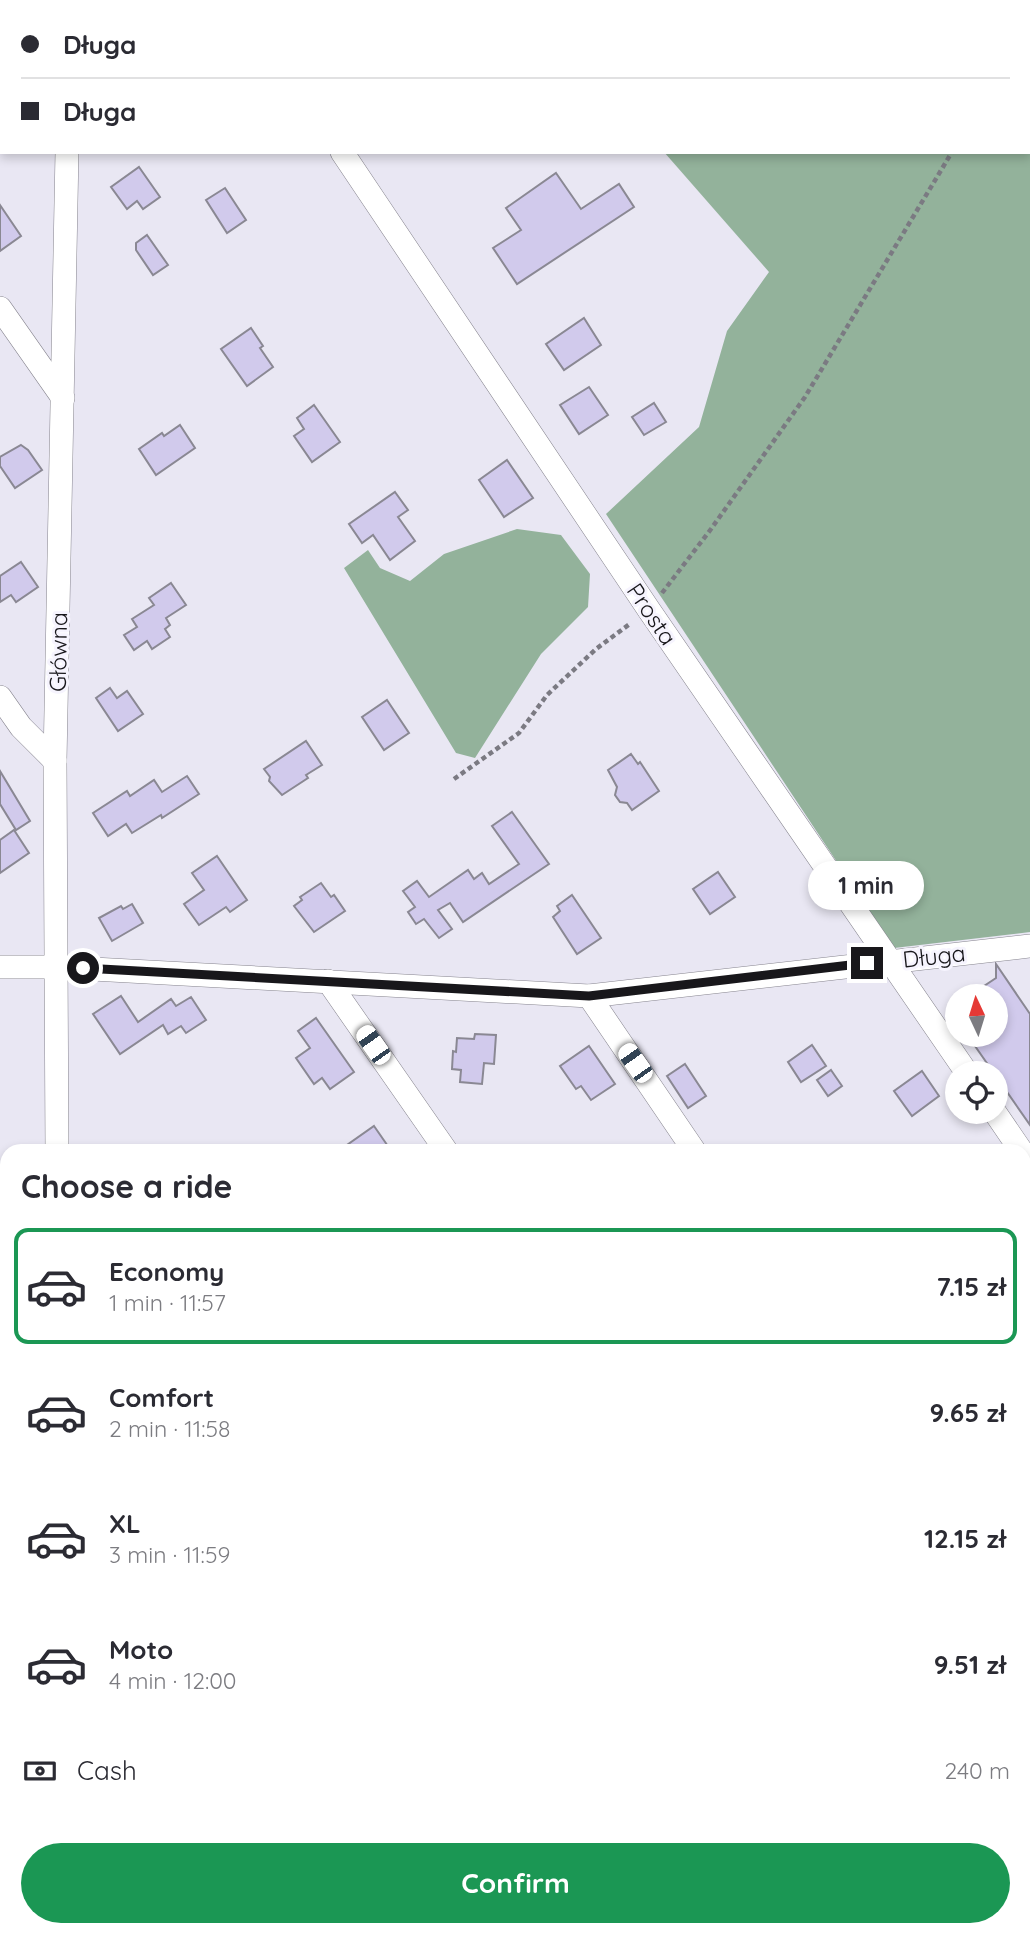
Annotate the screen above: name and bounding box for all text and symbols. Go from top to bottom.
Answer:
text: Długa [63,28,136,61]
text: Długa [63,95,136,128]
street label: Prosta [621,578,683,650]
street label: Główna [43,612,73,692]
callout: 1 min [809,862,925,911]
text: 1 min [838,871,894,900]
street label: Długa [901,938,967,974]
route end [851,947,883,979]
route start [67,952,99,984]
north arrow [945,984,1008,1046]
map controls [945,984,1008,1124]
car [353,1022,394,1068]
car [615,1040,656,1086]
button: locate [945,1061,1008,1124]
text: Choose a ride [21,1166,233,1206]
icon: car [25,1255,88,1318]
text: Economy [109,1255,224,1288]
text: 7.15 zł [936,1270,1006,1303]
text: 1 min · 11:57 [109,1288,226,1317]
icon: car [25,1381,88,1444]
text: Comfort [109,1381,214,1414]
text: 9.65 zł [930,1396,1006,1429]
text: 2 min · 11:58 [109,1414,231,1443]
icon: car [25,1507,88,1570]
text: XL [109,1507,141,1540]
text: 12.15 zł [924,1522,1006,1555]
text: 3 min · 11:59 [109,1540,230,1569]
icon: car [25,1633,88,1696]
text: Moto [109,1633,173,1666]
text: 9.51 zł [934,1648,1006,1681]
text: 4 min · 12:00 [109,1666,237,1695]
icon: cash [21,1752,59,1790]
text: Cash [77,1754,137,1787]
text: 240 m [945,1756,1010,1785]
button: Confirm [21,1843,1010,1923]

